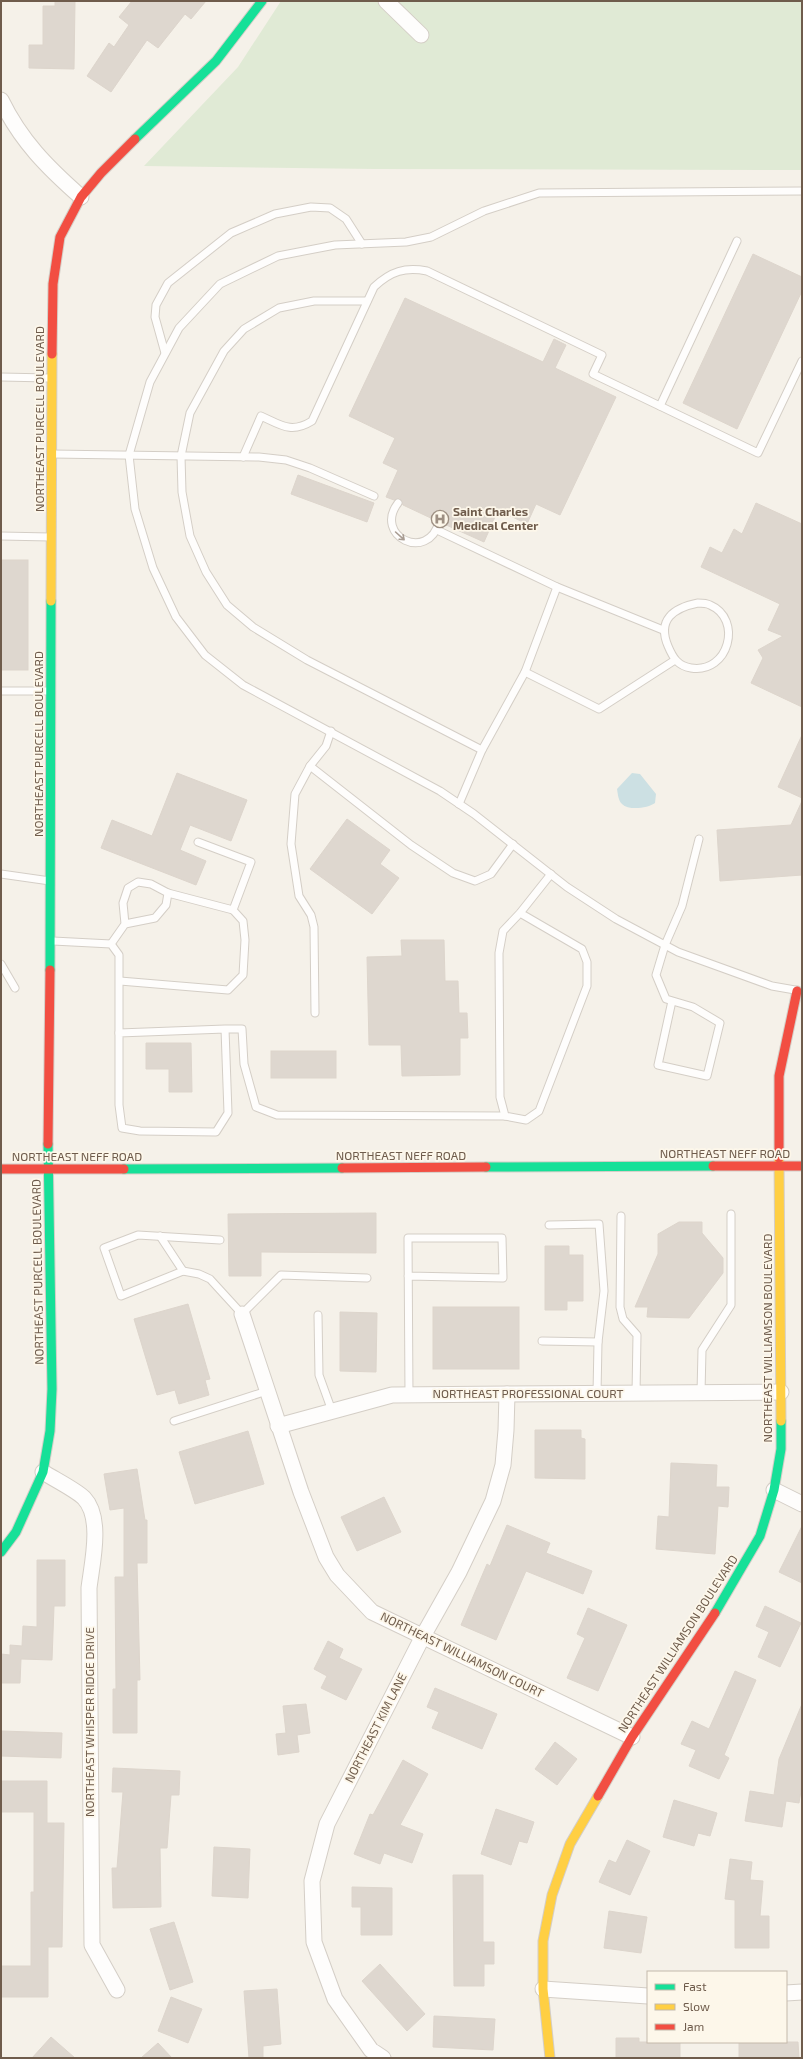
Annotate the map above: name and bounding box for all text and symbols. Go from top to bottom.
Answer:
street label: NORTHEAST PURCELL BOULEVARD [32,326,46,512]
place label: Saint Charles Medical Center [453,504,538,532]
hospital icon: Saint Charles Medical Center [430,509,450,529]
one-way arrow [395,532,405,541]
street label: NORTHEAST PURCELL BOULEVARD [31,651,45,837]
street label: NORTHEAST NEFF ROAD [660,1146,790,1160]
street label: NORTHEAST NEFF ROAD [336,1148,466,1162]
street label: NORTHEAST NEFF ROAD [12,1149,142,1163]
street label: NORTHEAST PURCELL BOULEVARD [28,1179,46,1365]
street label: NORTHEAST WILLIAMSON BOULEVARD [760,1234,774,1442]
street label: NORTHEAST PROFESSIONAL COURT [433,1386,623,1400]
street label: NORTHEAST WILLIAMSON BOULEVARD [614,1552,740,1735]
street label: NORTHEAST WILLIAMSON COURT [379,1608,546,1700]
street label: NORTHEAST WHISPER RIDGE DRIVE [82,1627,96,1817]
street label: NORTHEAST KIM LANE [341,1670,409,1785]
legend [647,1971,787,2043]
text: Fast [683,1979,707,1993]
text: Slow [683,1999,710,2013]
text: Jam [683,2019,704,2033]

